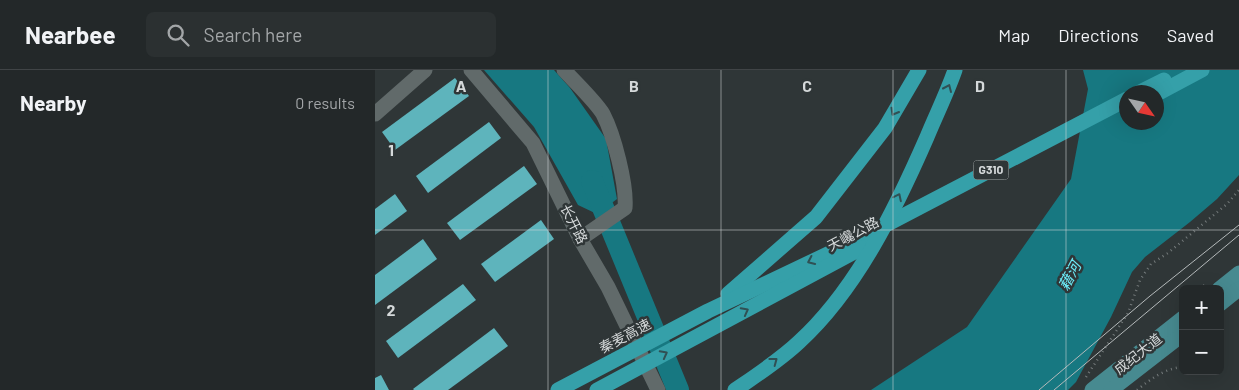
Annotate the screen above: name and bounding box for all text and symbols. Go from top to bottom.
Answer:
search box [146,12,496,57]
text: Nearbee [25,20,116,49]
icon: search [164,21,192,49]
text: Search here [204,23,302,46]
text: Map [998,24,1030,46]
text: Directions [1058,24,1139,46]
text: Saved [1167,24,1214,46]
text: A [456,76,467,95]
text: B [629,76,639,95]
text: C [802,76,812,95]
text: D [975,76,985,95]
one-way arrow [942,84,953,93]
north arrow [1119,85,1164,130]
text: Nearby [20,90,86,115]
text: 0 results [295,93,355,112]
one-way arrow [891,107,901,116]
text: 1 [388,140,394,159]
road number: G310 [973,160,1009,180]
one-way arrow [892,193,902,202]
street label: 长开路 [557,201,592,246]
street label: 天巉公路 [824,213,881,254]
one-way arrow [807,255,816,266]
water label: 藉河 [1054,255,1086,293]
map controls [1179,285,1224,375]
button: + [1179,285,1224,330]
text: 2 [387,300,396,319]
one-way arrow [739,307,748,317]
street label: 秦麦高速 [596,315,653,356]
street label: 成纪大道 [1110,330,1165,378]
button: − [1179,330,1224,375]
one-way arrow [658,350,667,360]
one-way arrow [769,358,778,367]

